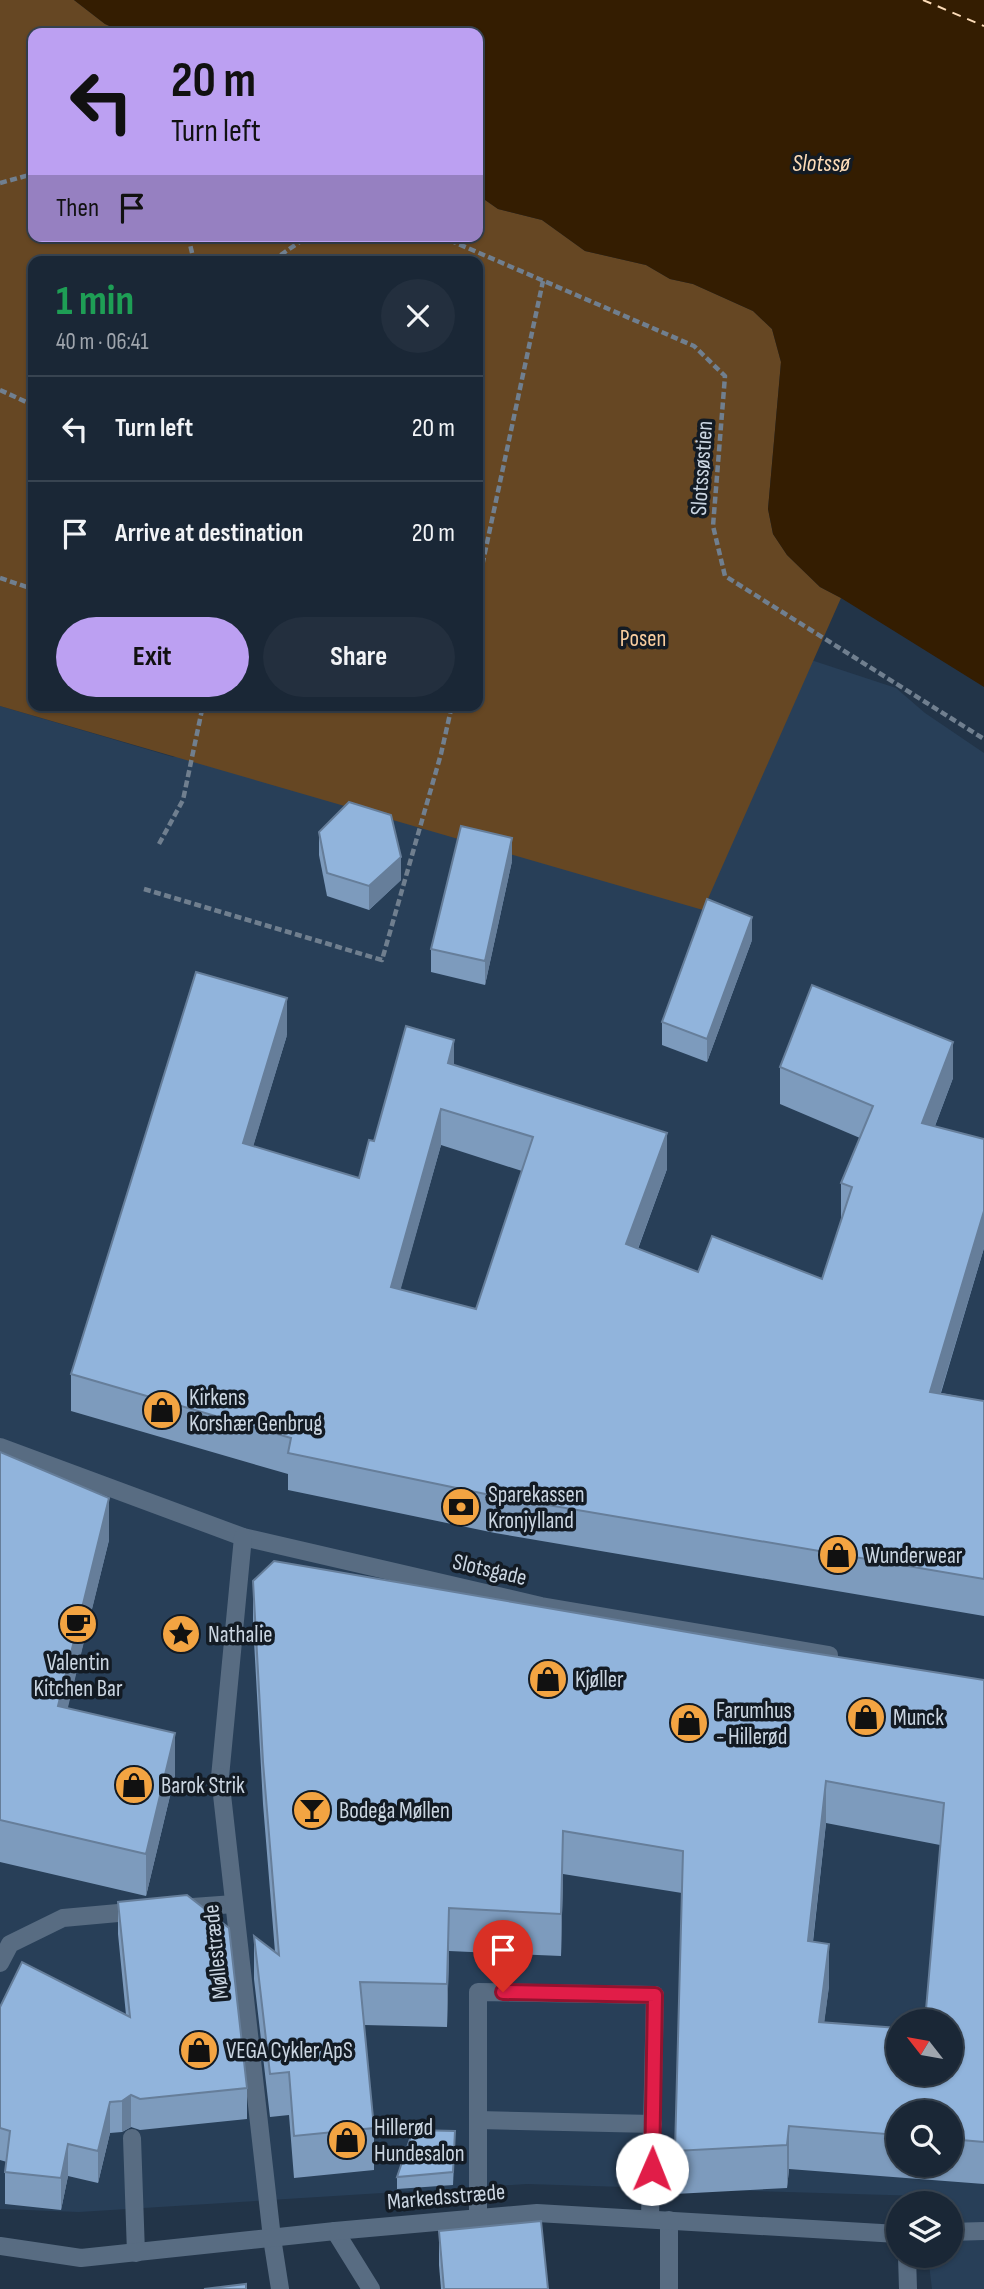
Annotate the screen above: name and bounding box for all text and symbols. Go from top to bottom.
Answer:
text: 20 m [171,52,256,111]
icon: left [56,56,147,147]
text: Turn left [171,112,261,151]
water label: Slotssø [792,149,851,178]
icon: arrive [113,189,151,227]
text: Then [56,193,99,224]
text: 1 min [56,276,134,327]
button: close [381,279,455,353]
text: 40 m · 06:41 [56,328,149,356]
icon: left [56,410,94,448]
text: Turn left [115,413,193,444]
text: 20 m [412,413,455,444]
street label: Slotssøstien [685,420,719,516]
icon: arrive [56,515,94,553]
text: Arrive at destination [115,518,303,549]
text: 20 m [412,518,455,549]
button: Exit [56,617,249,697]
button: Share [263,617,455,697]
park label: Posen [620,625,666,653]
place label: Kirkens Korshær Genbrug [189,1384,323,1438]
shop icon: Kirkens Korshær Genbrug [141,1389,183,1431]
place label: Sparekassen Kronjylland [488,1481,585,1535]
bank icon: Sparekassen Kronjylland [440,1486,482,1528]
shop icon: Wunderwear [817,1534,859,1576]
place label: Wunderwear [865,1542,963,1570]
street label: Slotsgade [450,1548,530,1592]
cafe icon: Valentin Kitchen Bar [57,1603,99,1645]
place icon: Nathalie [160,1613,202,1655]
place label: Nathalie [208,1621,273,1649]
place label: Valentin Kitchen Bar [33,1649,123,1703]
shop icon: Kjøller [527,1658,569,1700]
place label: Kjøller [575,1666,624,1694]
shop icon: Munck [845,1696,887,1738]
place label: Farumhus - Hillerød [716,1697,792,1751]
shop icon: Farumhus - Hillerød [668,1702,710,1744]
place label: Munck [893,1704,944,1732]
shop icon: Barok Strik [113,1764,155,1806]
place label: Barok Strik [161,1772,245,1800]
bar icon: Bodega Møllen [291,1789,333,1831]
place label: Bodega Møllen [339,1797,450,1825]
street label: Møllestræde [197,1903,235,2001]
pin [473,1920,533,1992]
icon: arrive [484,1931,522,1969]
north arrow [886,2009,962,2086]
map controls [886,2009,963,2268]
shop icon: VEGA Cykler ApS [178,2029,220,2071]
place label: VEGA Cykler ApS [226,2037,353,2065]
button: search [886,2100,963,2177]
place label: Hillerød Hundesalon [374,2114,465,2168]
shop icon: Hillerød Hundesalon [326,2119,368,2161]
position arrow [615,2132,689,2206]
street label: Markedsstræde [386,2178,506,2216]
button: layers [886,2191,963,2268]

